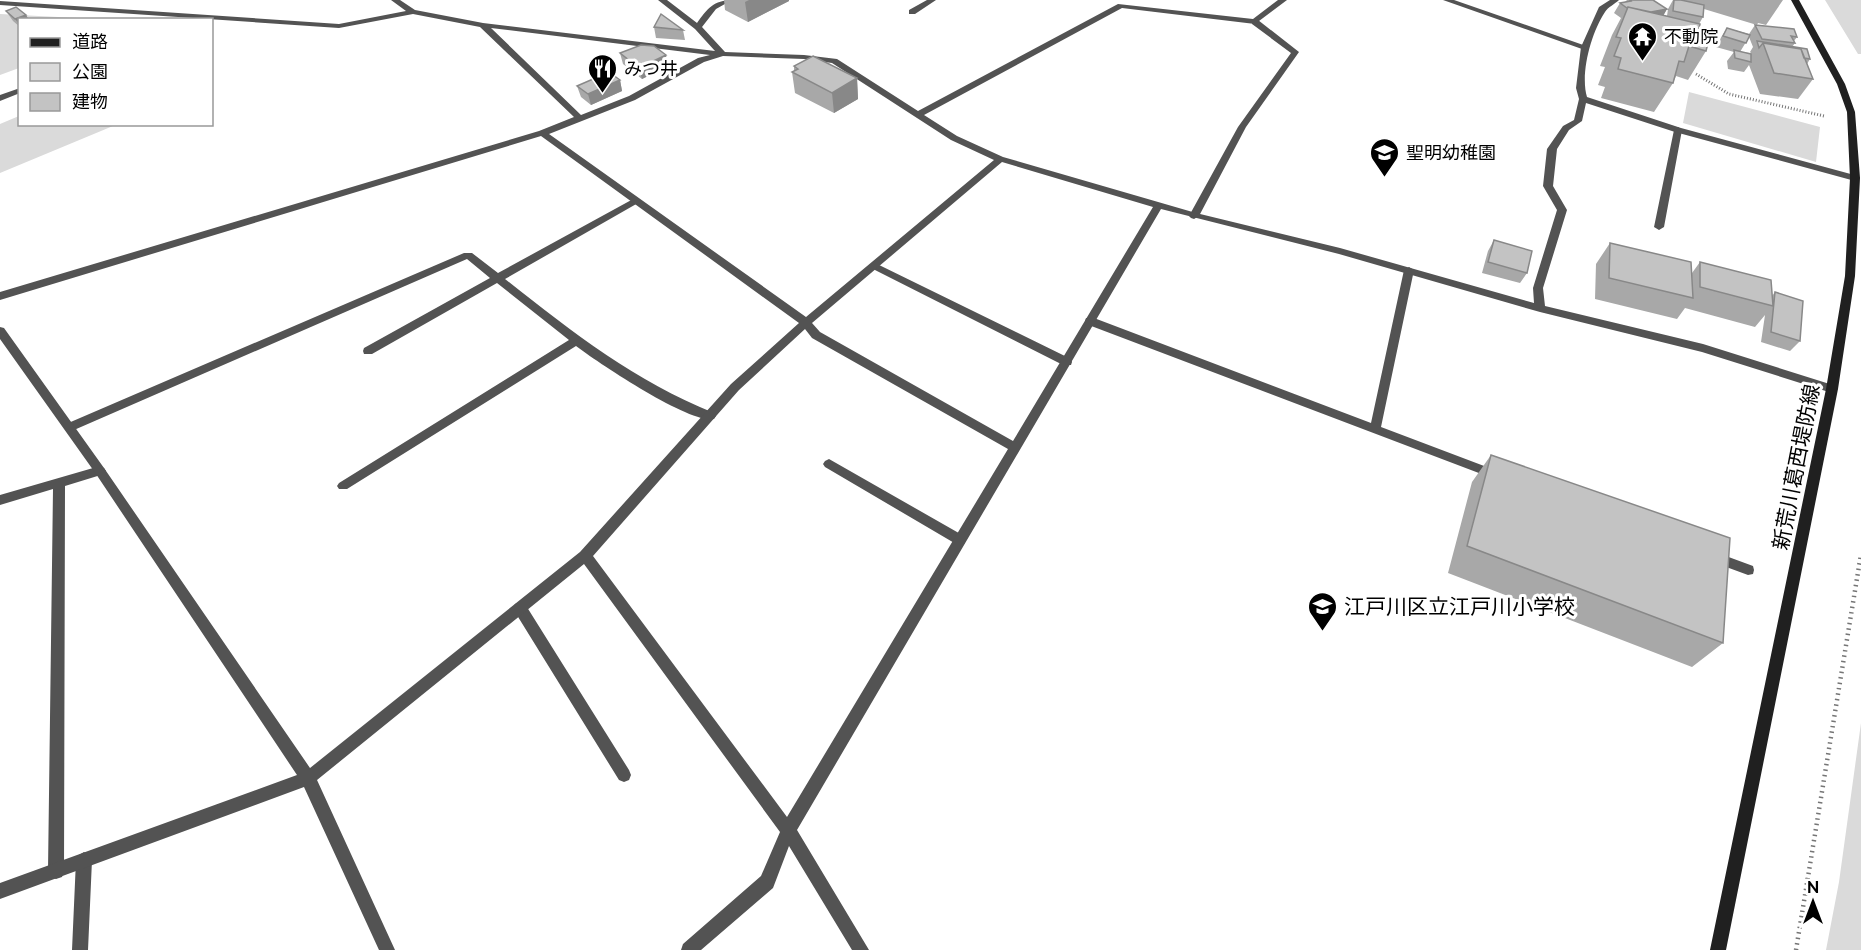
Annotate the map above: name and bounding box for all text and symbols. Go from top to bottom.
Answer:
legend [18,18,213,126]
temple icon: 不動院 [1627,20,1659,62]
place label: 不動院 [1664,26,1718,47]
text: 道路 [72,31,108,52]
restaurant icon: みつ井 [587,52,619,94]
place label: みつ井 [624,58,678,79]
text: 公園 [72,61,108,82]
text: 建物 [72,91,108,112]
school or university icon: 聖明幼稚園 [1369,136,1401,178]
place label: 聖明幼稚園 [1406,142,1496,163]
street label: 新荒川葛西堤防線 [1768,382,1824,552]
school or university icon: 江戸川区立江戸川小学校 [1307,590,1339,632]
place label: 江戸川区立江戸川小学校 [1344,594,1575,619]
north arrow [1783,872,1843,932]
text: N [1807,878,1819,897]

